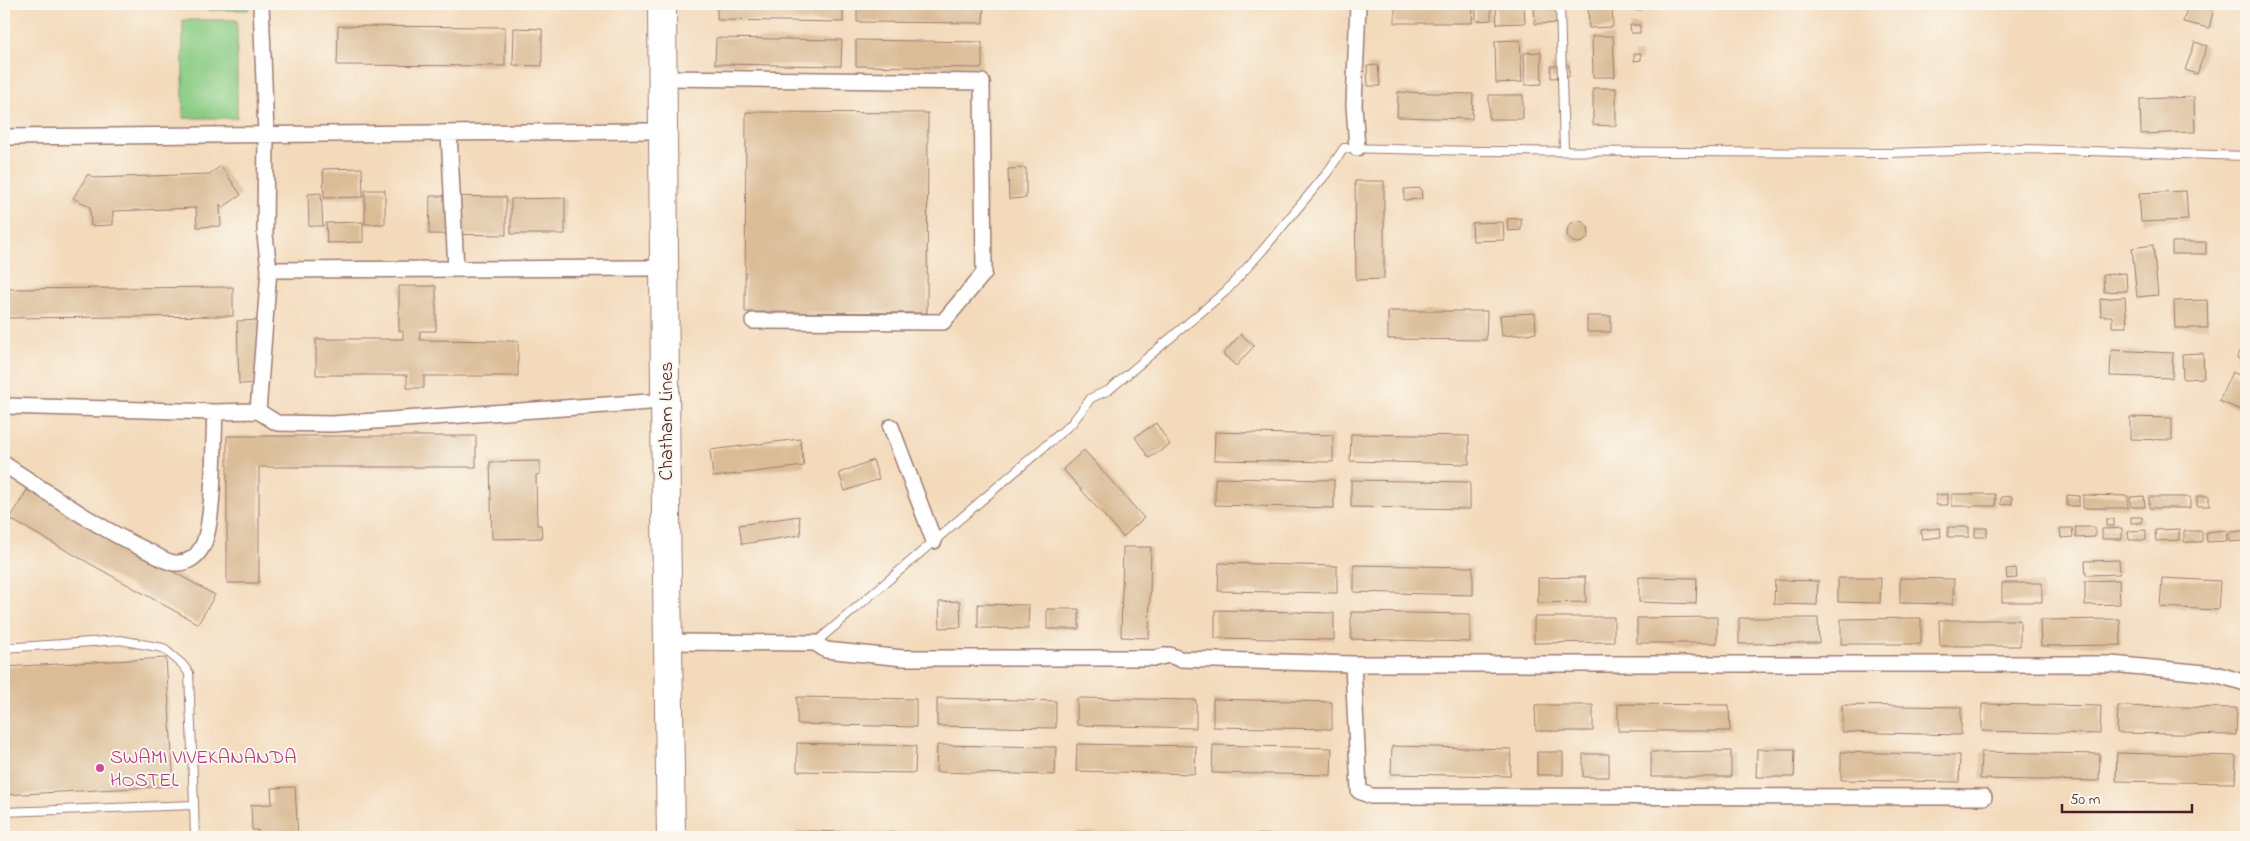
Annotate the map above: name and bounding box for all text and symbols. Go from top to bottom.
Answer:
street label: Chatham Lines [653,362,682,480]
place label: SWAMI VIVEKANANDA HOSTEL [110,744,296,796]
marker: SWAMI VIVEKANANDA HOSTEL [94,762,106,774]
scale bar [2062,781,2192,813]
text: 50 m [2070,789,2101,811]

